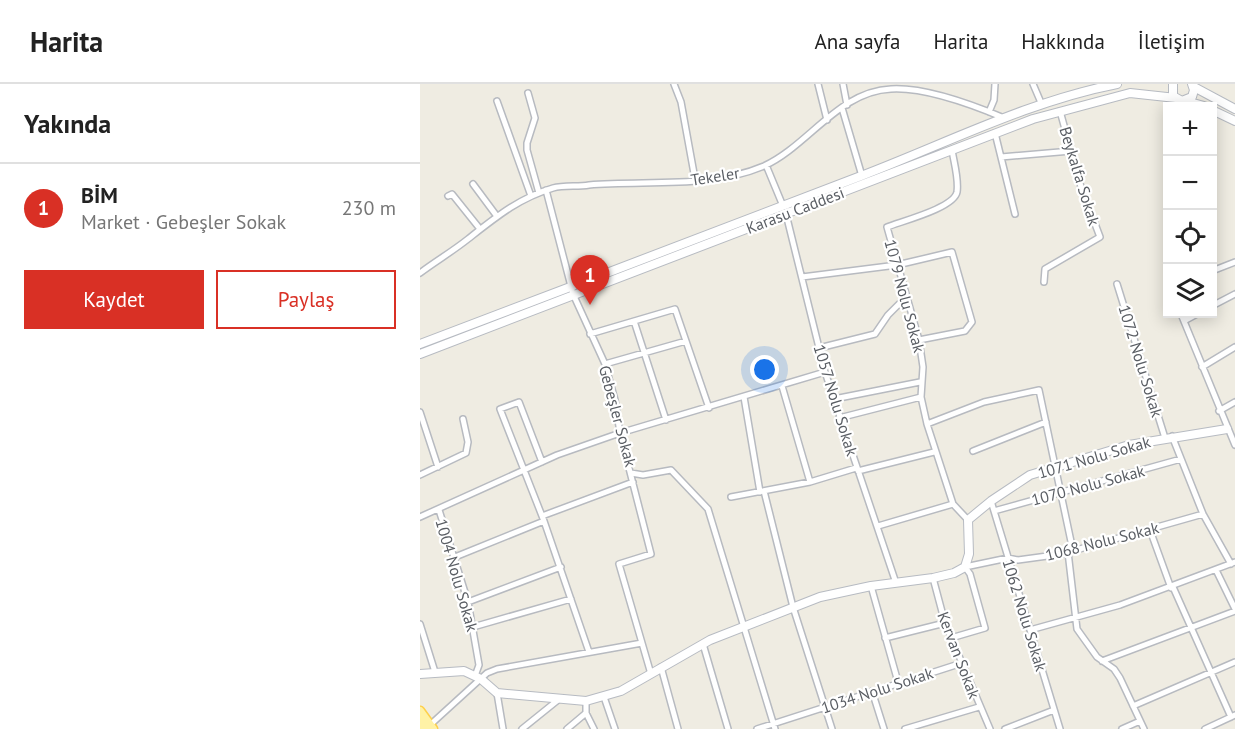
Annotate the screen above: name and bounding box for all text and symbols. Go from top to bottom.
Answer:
text: Harita [30,23,103,60]
text: Ana sayfa [815,28,900,55]
text: Harita [933,28,988,55]
text: Hakkında [1021,28,1105,55]
text: İletişim [1138,28,1205,55]
map controls [1163,102,1217,318]
button: + [1163,102,1217,156]
text: Yakında [24,107,111,140]
street label: Beykalfa Sokak [1055,124,1105,228]
button: − [1163,156,1217,210]
street label: Tekeler [689,162,741,190]
text: BİM [81,181,118,209]
street label: Karasu Caddesi [743,182,847,238]
text: 1 [38,195,49,221]
text: 230 m [342,195,396,221]
text: Market · Gebeşler Sokak [81,209,286,235]
button: locate [1163,210,1217,264]
street label: 1079 Nolu Sokak [880,237,930,355]
pin: 1 [570,256,610,305]
button: layers [1163,264,1217,318]
button: Kaydet [24,270,204,329]
button: Paylaş [216,270,396,329]
street label: 1072 Nolu Sokak [1114,302,1168,420]
street label: 1057 Nolu Sokak [810,342,863,458]
your location [750,355,779,384]
street label: Gebeşler Sokak [595,363,641,469]
street label: 1071 Nolu Sokak [1035,431,1153,483]
street label: 1070 Nolu Sokak [1029,460,1147,510]
street label: 1004 Nolu Sokak [431,516,483,634]
street label: 1068 Nolu Sokak [1043,517,1161,565]
street label: 1062 Nolu Sokak [998,556,1052,674]
street label: Kervan Sokak [933,609,985,702]
street label: 1034 Nolu Sokak [819,662,936,717]

